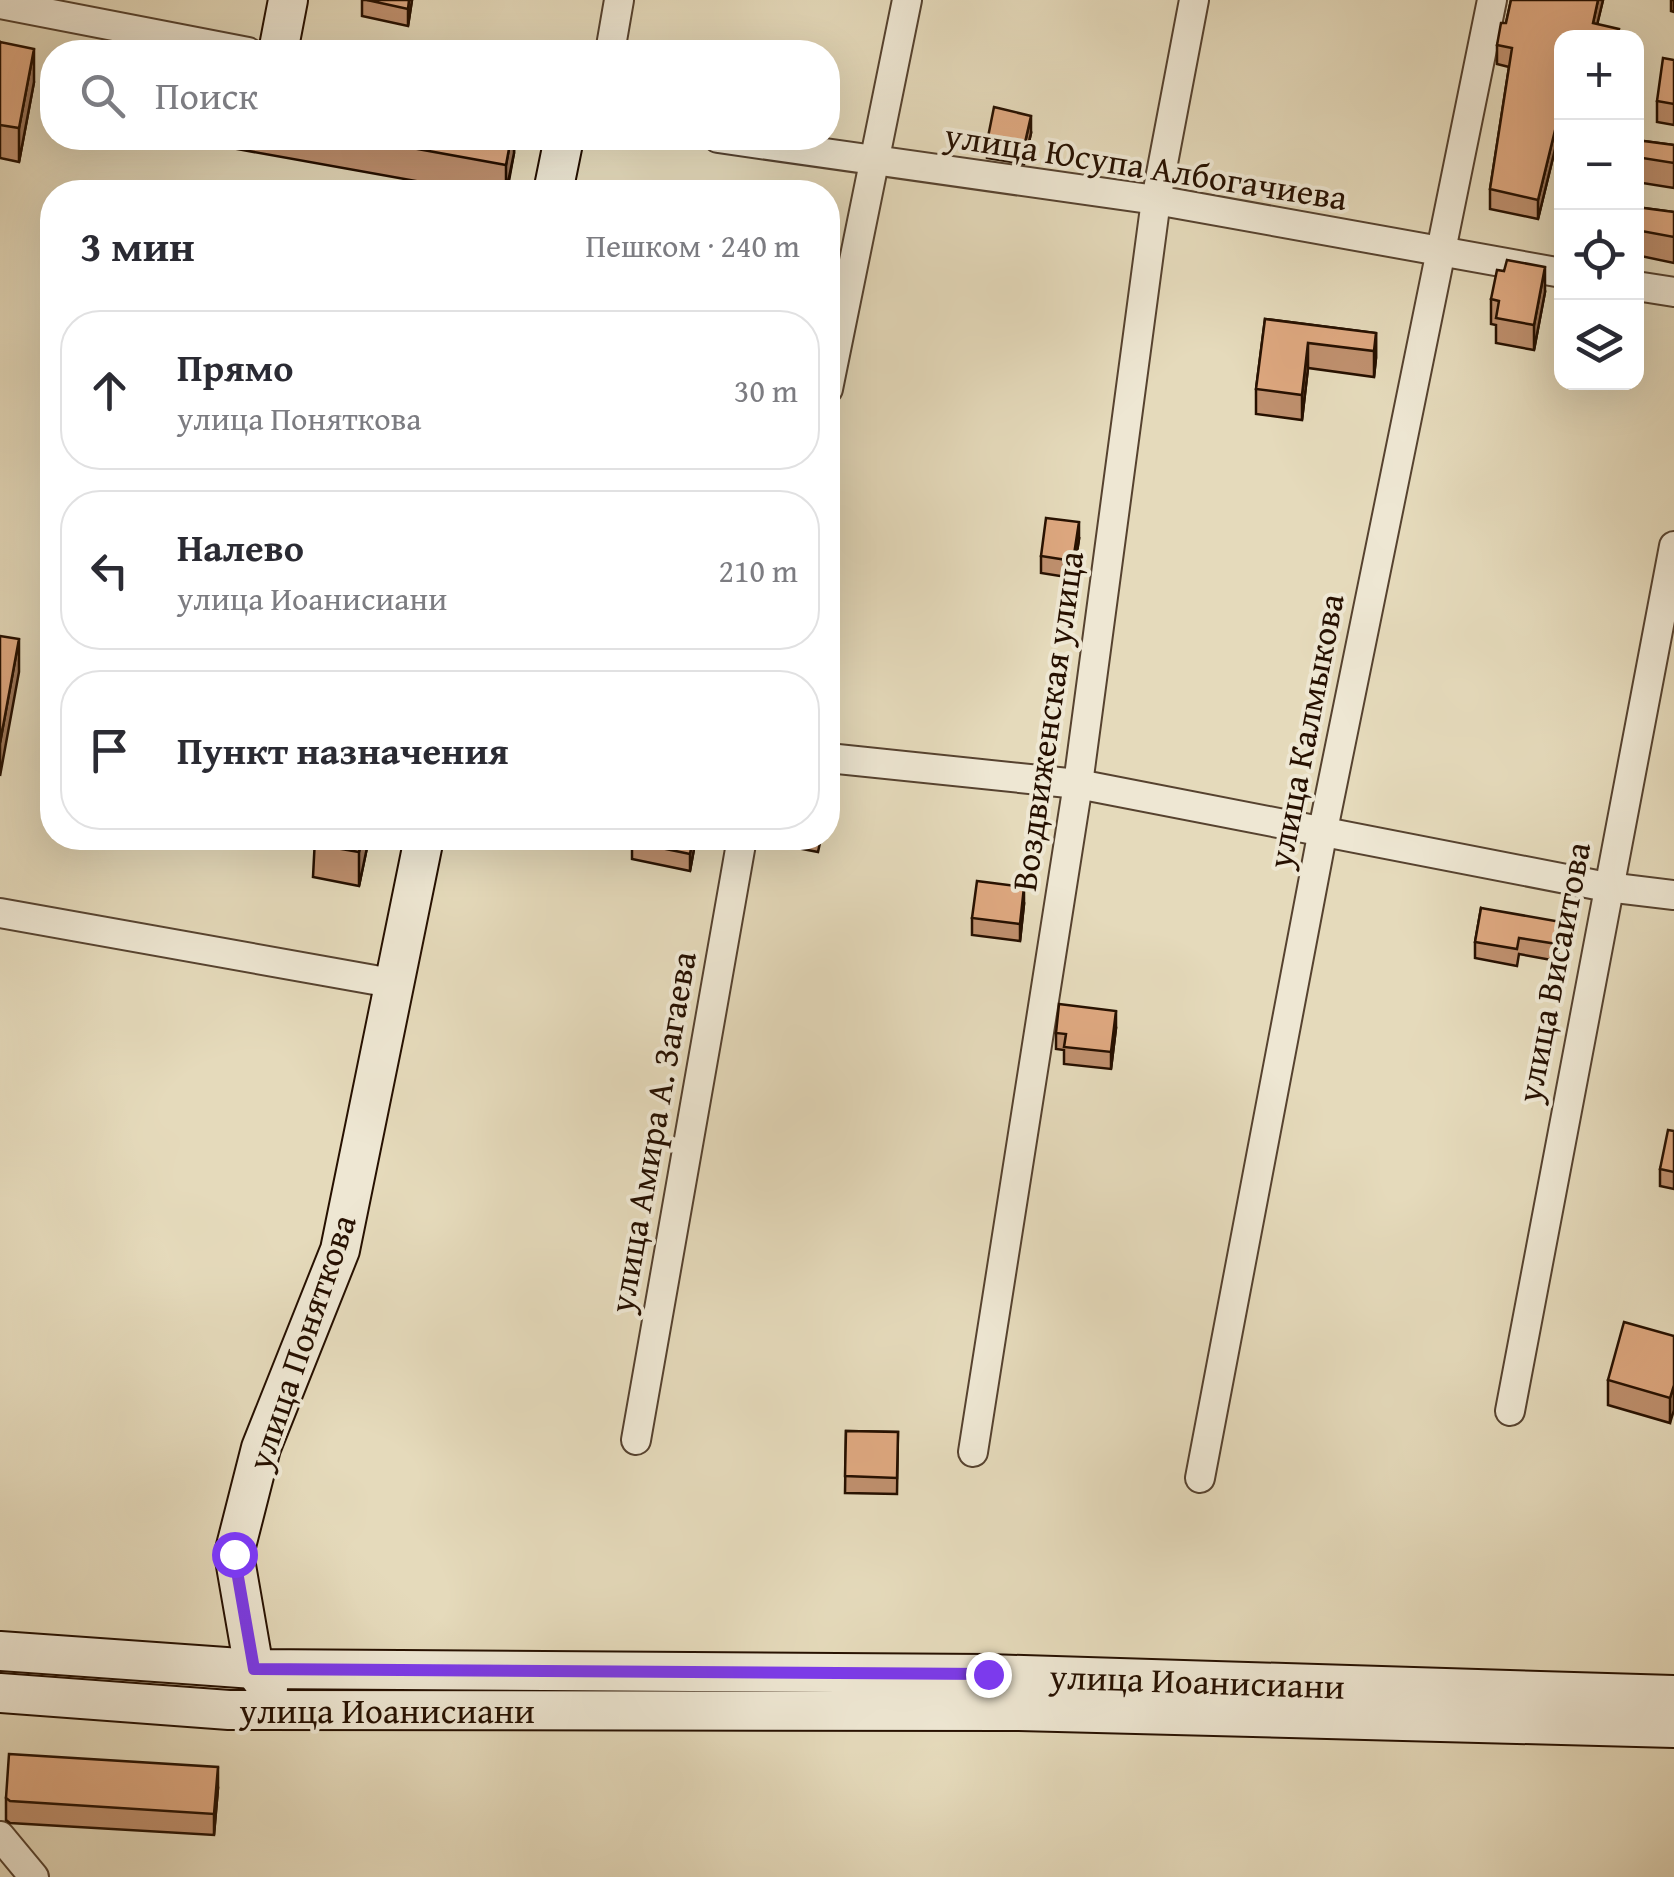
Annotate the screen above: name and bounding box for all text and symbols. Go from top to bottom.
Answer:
map controls [1554,30,1644,390]
button: + [1554,30,1644,120]
search box [40,40,840,150]
text: Поиск [155,67,258,123]
icon: search [75,68,130,123]
street label: улица Юсупа Албогачиева [940,109,1351,223]
button: − [1554,120,1644,210]
button: locate [1554,210,1644,300]
text: 3 мин [80,215,195,276]
text: Пешком · 240 m [585,222,800,269]
button: layers [1554,300,1644,390]
text: Прямо [177,339,293,395]
icon: ahead [82,363,137,418]
text: 30 m [734,367,798,414]
text: улица Поняткова [177,395,422,442]
text: Налево [177,519,304,575]
icon: left [82,543,137,598]
text: 210 m [719,547,798,594]
street label: Воздвиженская улица [998,548,1096,894]
text: улица Иоанисиани [177,575,447,622]
street label: улица Калмыкова [1253,589,1357,874]
text: Пункт назначения [177,722,509,778]
icon: arrive [82,723,137,778]
street label: улица Висаитова [1503,837,1603,1108]
street label: улица Амира А. Загаева [595,947,709,1318]
street label: улица Поняткова [233,1207,369,1478]
route start [212,1532,258,1578]
street label: улица Иоанисиани [1047,1650,1346,1712]
route end [966,1652,1012,1698]
street label: улица Иоанисиани [238,1685,535,1736]

